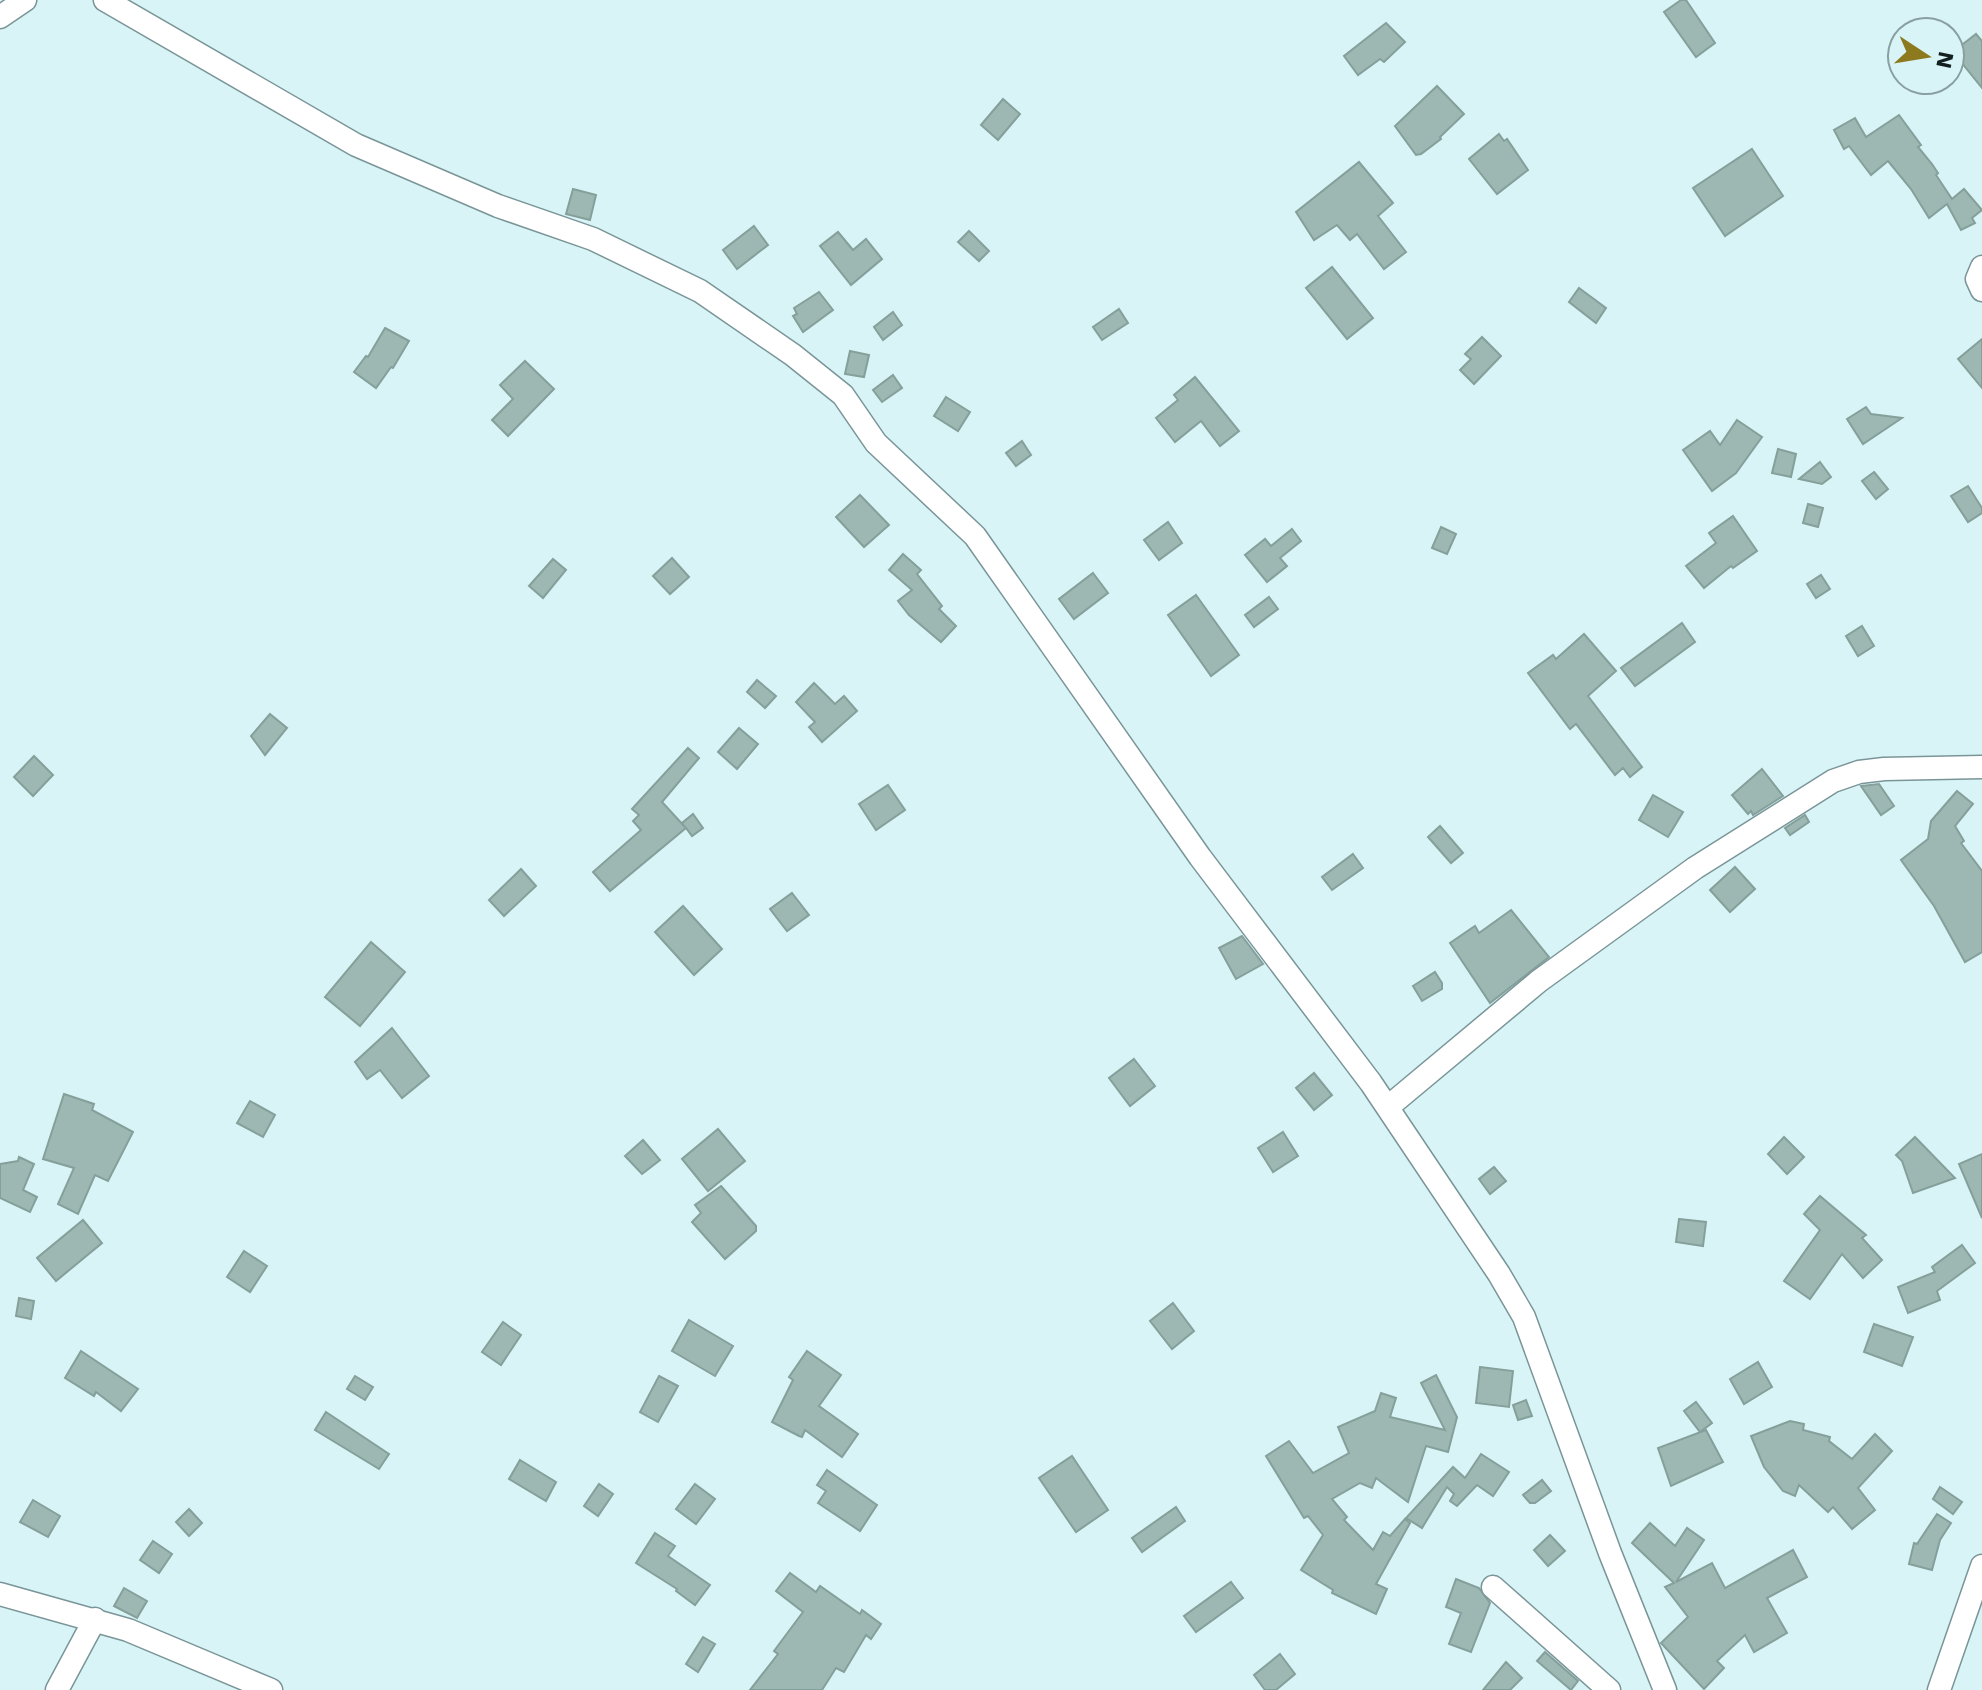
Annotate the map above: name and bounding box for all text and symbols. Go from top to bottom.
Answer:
north arrow [1886,16,1966,96]
text: N [1931,49,1959,71]

